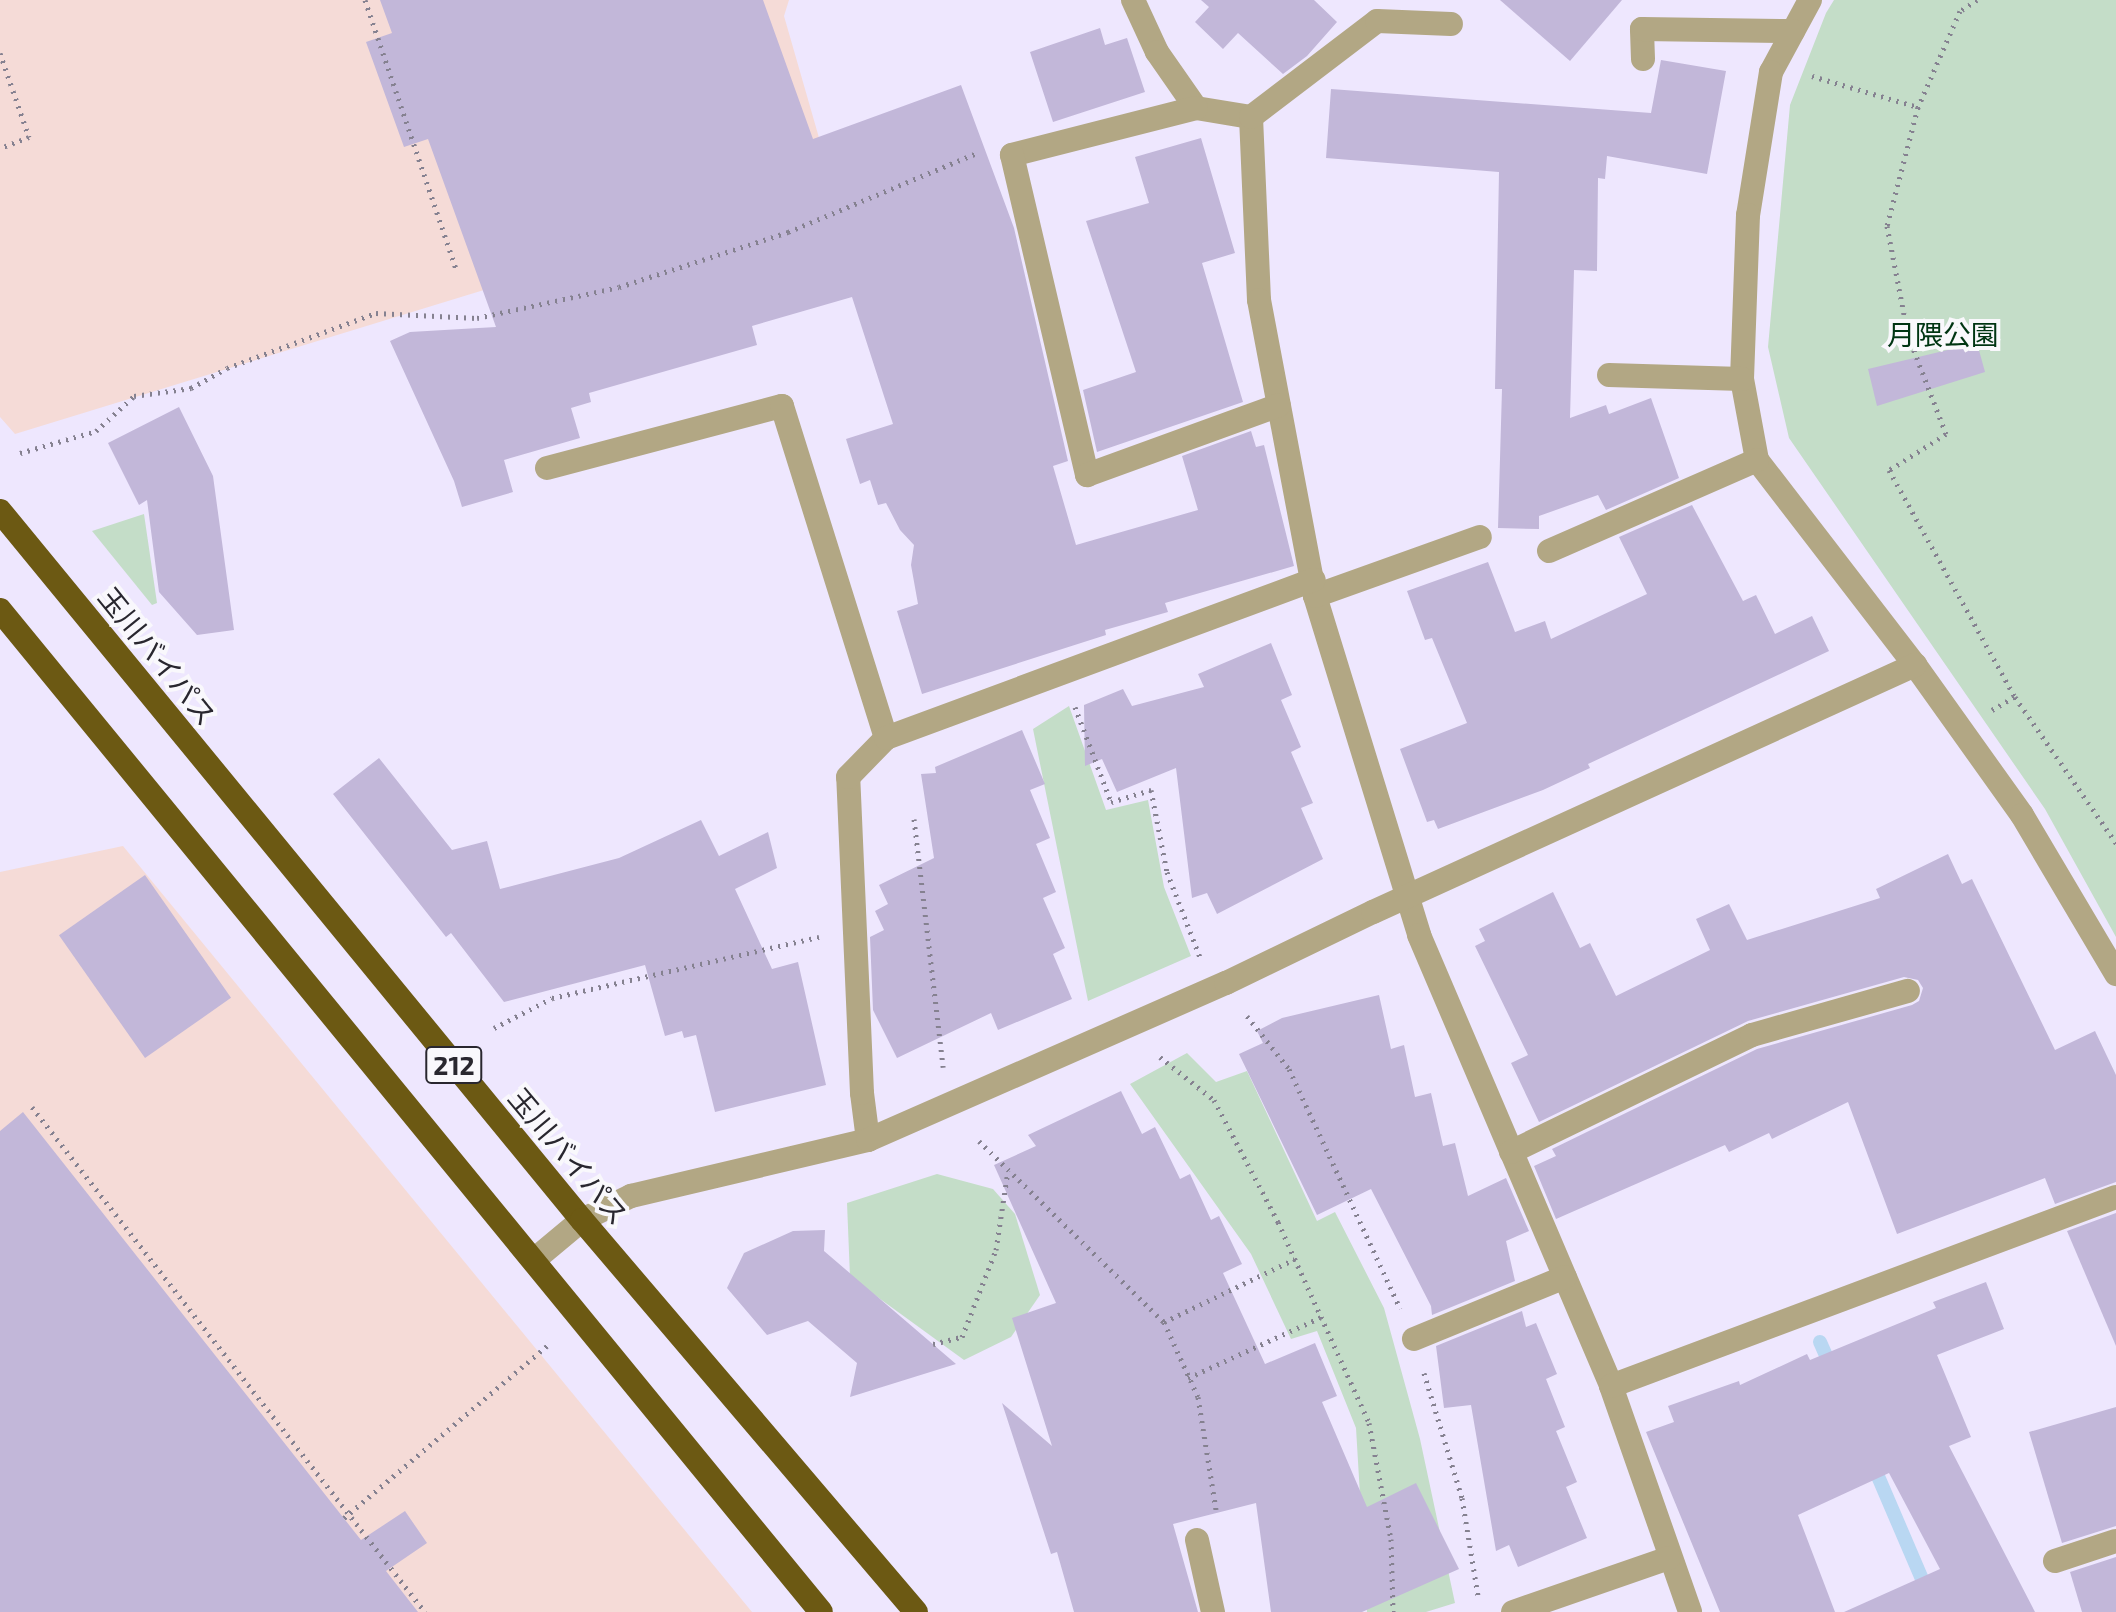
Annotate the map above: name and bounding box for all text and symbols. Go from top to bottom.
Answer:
park label: 月隈公園 [1887,317,1999,351]
street label: 玉川バイパス [92,580,224,732]
road number: 212 [424,1043,484,1087]
street label: 玉川バイパス [502,1081,636,1231]

